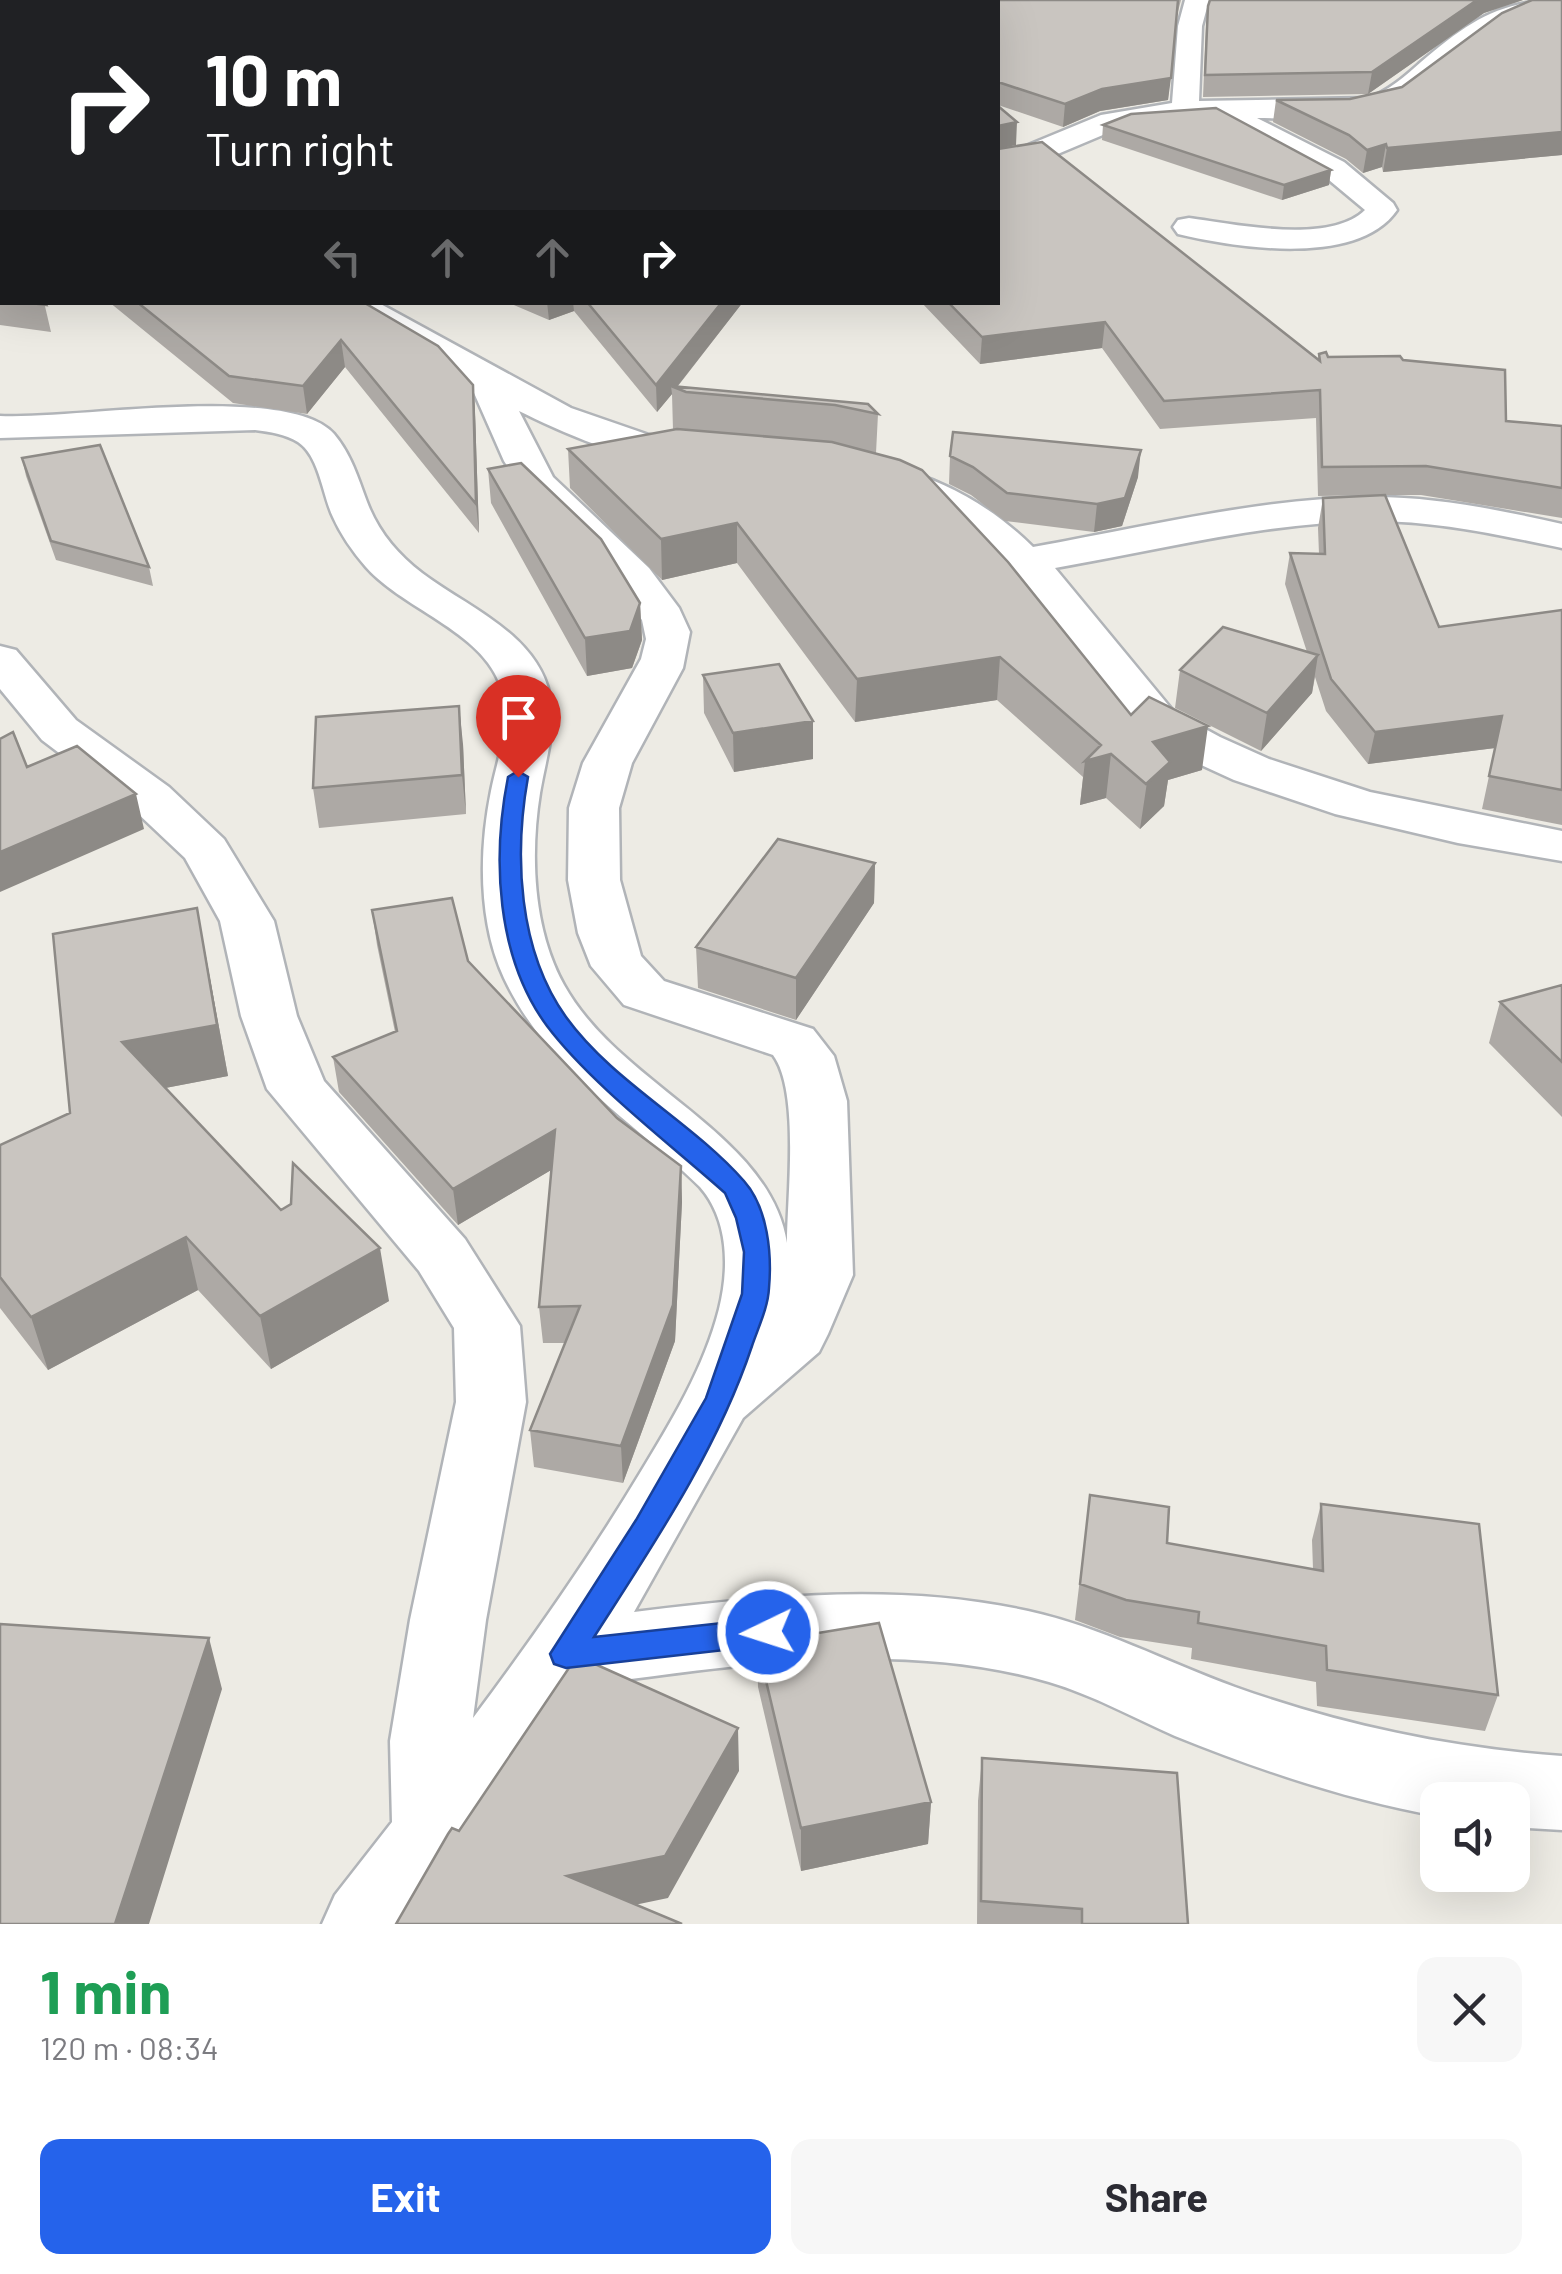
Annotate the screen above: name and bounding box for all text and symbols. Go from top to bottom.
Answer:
text: 10 m [205,36,342,120]
icon: right [40,40,170,170]
text: Turn right [205,121,395,175]
icon: left [315,230,370,285]
icon: ahead [420,230,475,285]
icon: ahead [525,230,580,285]
icon: right [630,230,685,285]
pin [476,675,561,778]
icon: arrive [491,690,546,745]
position arrow [716,1580,820,1684]
map controls [1420,1782,1530,1892]
button: sound [1420,1782,1530,1892]
text: 1 min [40,1954,171,2026]
button: close [1417,1957,1522,2062]
text: 120 m · 08:34 [40,2028,219,2066]
button: Exit [40,2139,771,2254]
button: Share [791,2139,1522,2254]

